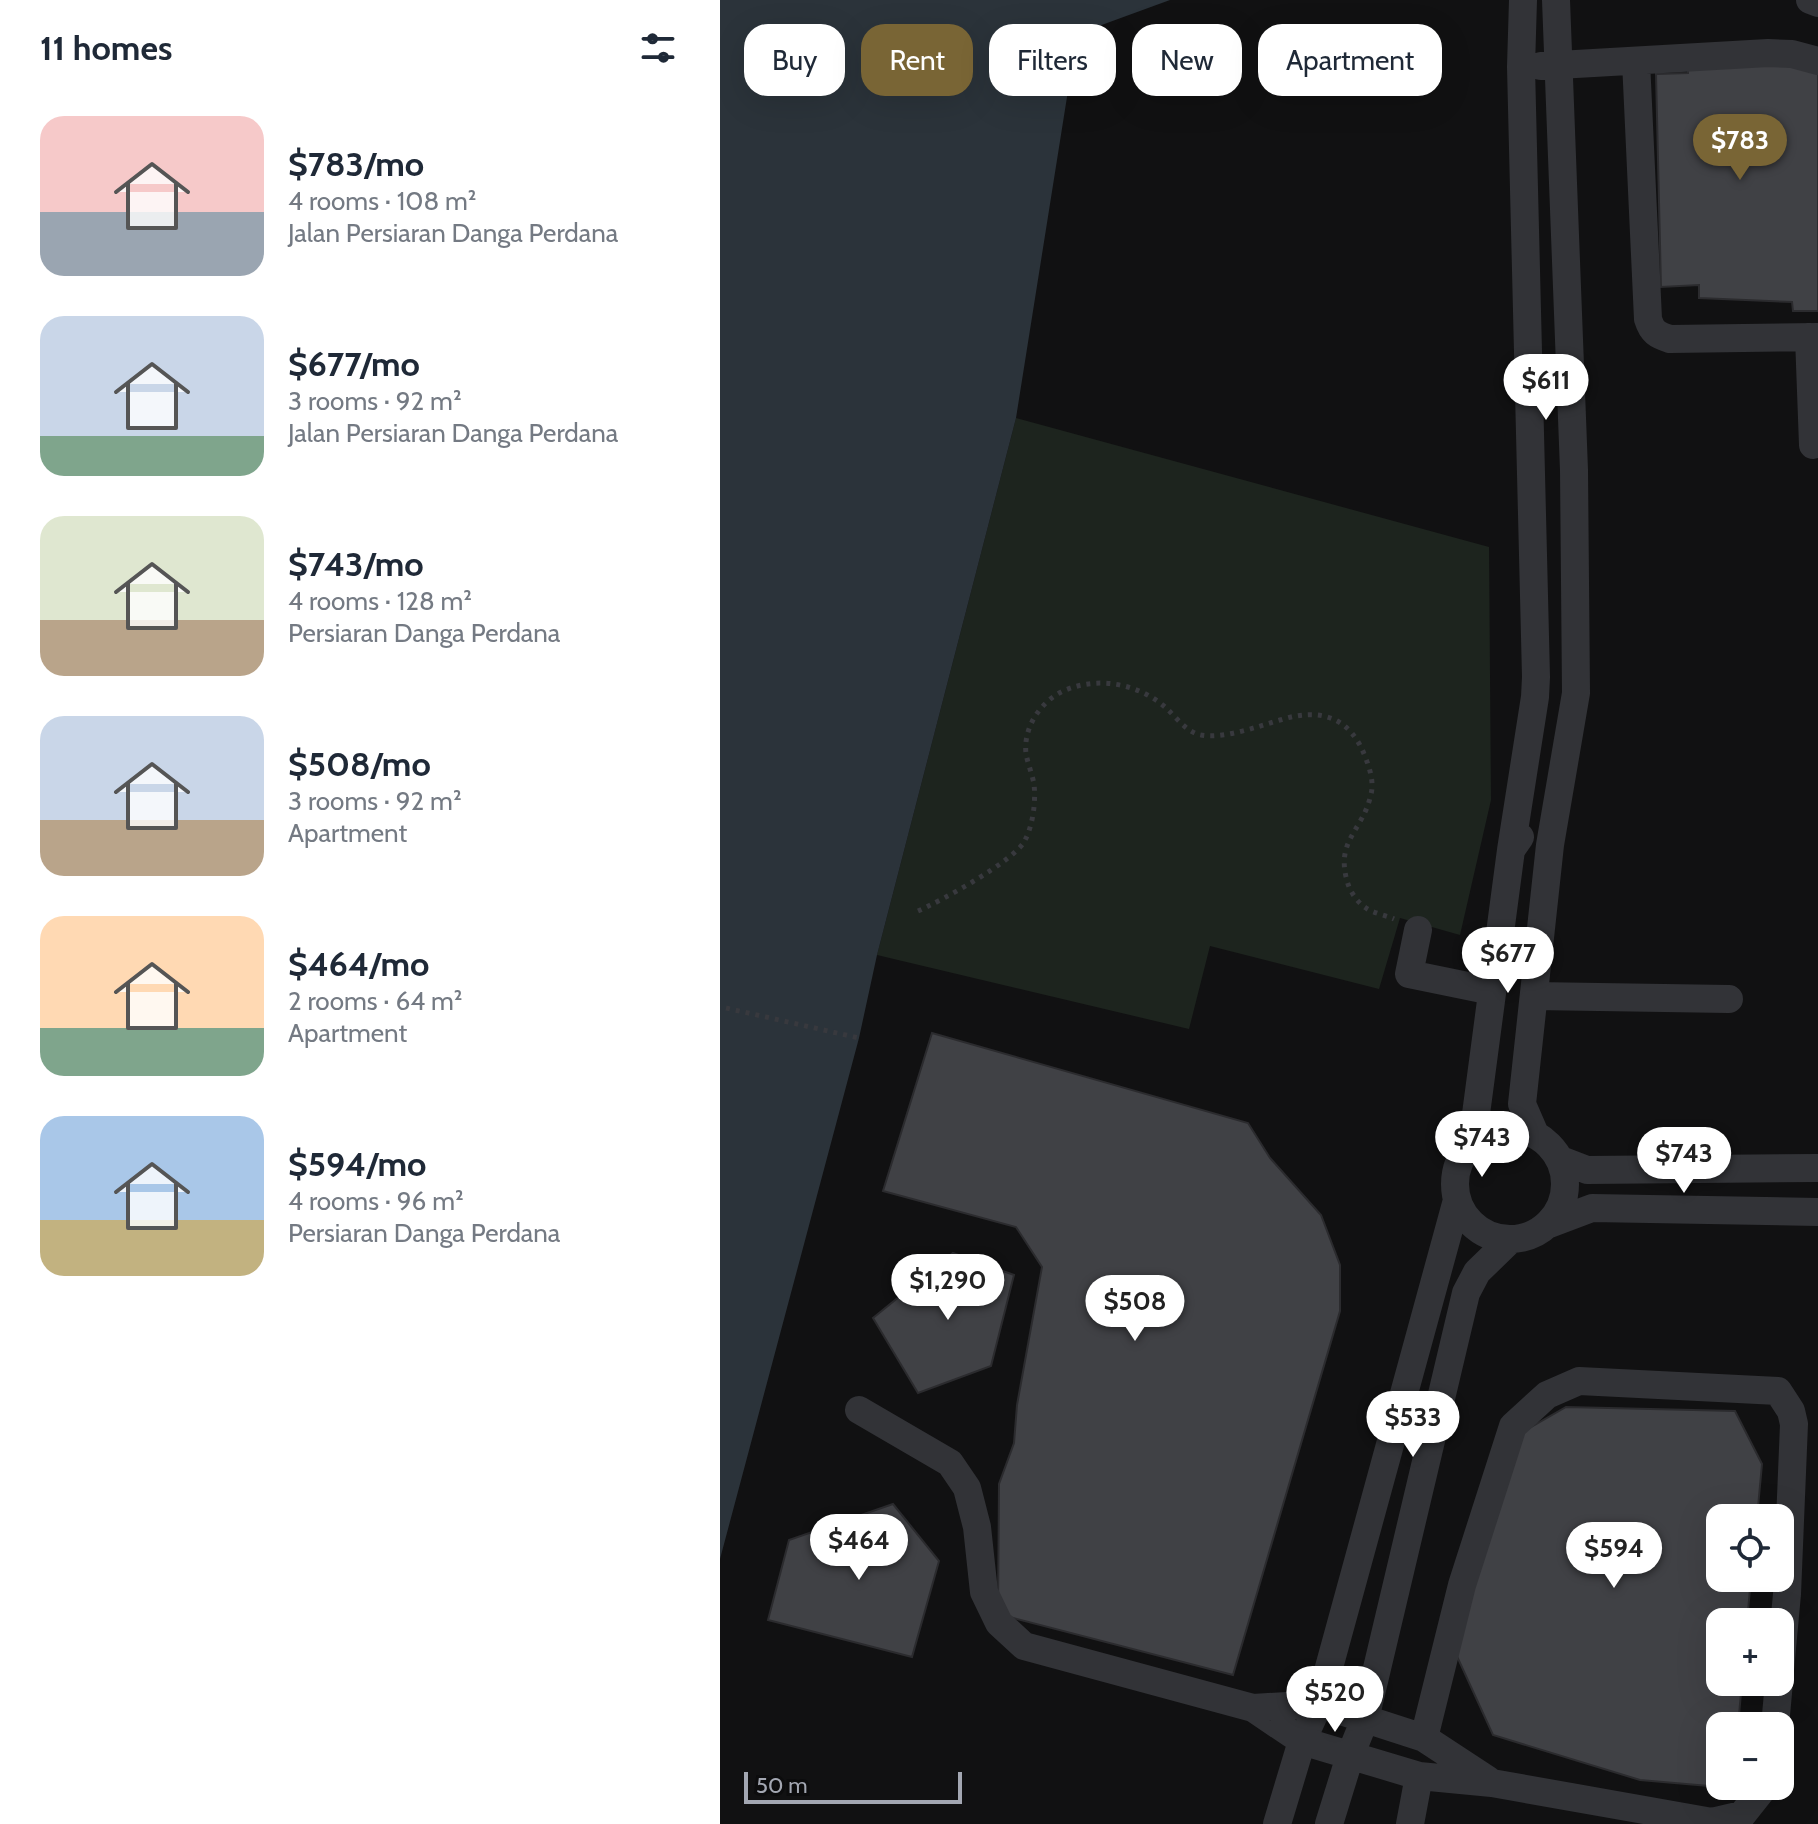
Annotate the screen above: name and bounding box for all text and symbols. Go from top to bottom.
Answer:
chip: Buy [744,24,845,96]
chip: Rent [861,24,973,96]
chip: Filters [989,24,1116,96]
chip: New [1132,24,1242,96]
chip: Apartment [1258,24,1442,96]
icon: filters [636,26,680,70]
text: 11 homes [40,27,172,69]
pin: $783 [1693,114,1787,182]
text: $783 [1711,124,1769,156]
text: $783/mo [288,143,424,185]
icon: home [104,148,200,244]
text: 4 rooms · 108 m² [288,185,476,217]
text: Jalan Persiaran Danga Perdana [288,217,618,249]
text: $677/mo [288,343,420,385]
icon: home [104,348,200,444]
pin: $611 [1499,354,1593,422]
text: $611 [1522,364,1570,396]
text: 3 rooms · 92 m² [288,385,462,417]
text: Jalan Persiaran Danga Perdana [288,417,618,449]
text: $743/mo [288,543,424,585]
icon: home [104,548,200,644]
text: 4 rooms · 128 m² [288,585,472,617]
text: Persiaran Danga Perdana [288,617,560,649]
text: $508/mo [288,743,431,785]
icon: home [104,748,200,844]
text: 3 rooms · 92 m² [288,785,462,817]
text: Apartment [288,817,407,849]
pin: $677 [1461,927,1555,995]
text: $677 [1480,937,1536,969]
text: $464/mo [288,943,429,985]
icon: home [104,948,200,1044]
text: 2 rooms · 64 m² [288,985,463,1017]
text: Apartment [288,1017,407,1049]
pin: $743 [1435,1111,1529,1179]
text: $743 [1453,1121,1511,1153]
pin: $743 [1637,1127,1731,1195]
text: $743 [1655,1137,1713,1169]
text: $594/mo [288,1143,426,1185]
icon: home [104,1148,200,1244]
text: 4 rooms · 96 m² [288,1185,464,1217]
text: Persiaran Danga Perdana [288,1217,560,1249]
pin: $1,290 [883,1254,1013,1322]
text: $1,290 [909,1264,987,1296]
pin: $508 [1088,1275,1182,1343]
text: $508 [1103,1285,1167,1317]
pin: $533 [1366,1391,1460,1459]
text: $533 [1384,1401,1442,1433]
map controls [1706,1504,1794,1800]
button: locate [1706,1504,1794,1592]
pin: $464 [812,1514,906,1582]
pin: $594 [1567,1522,1661,1590]
text: $464 [828,1524,890,1556]
text: $594 [1584,1532,1644,1564]
button: + [1706,1608,1794,1696]
pin: $520 [1288,1666,1382,1734]
text: $520 [1304,1676,1366,1708]
button: − [1706,1712,1794,1800]
scale bar [744,1768,962,1804]
text: 50 m [756,1772,808,1799]

